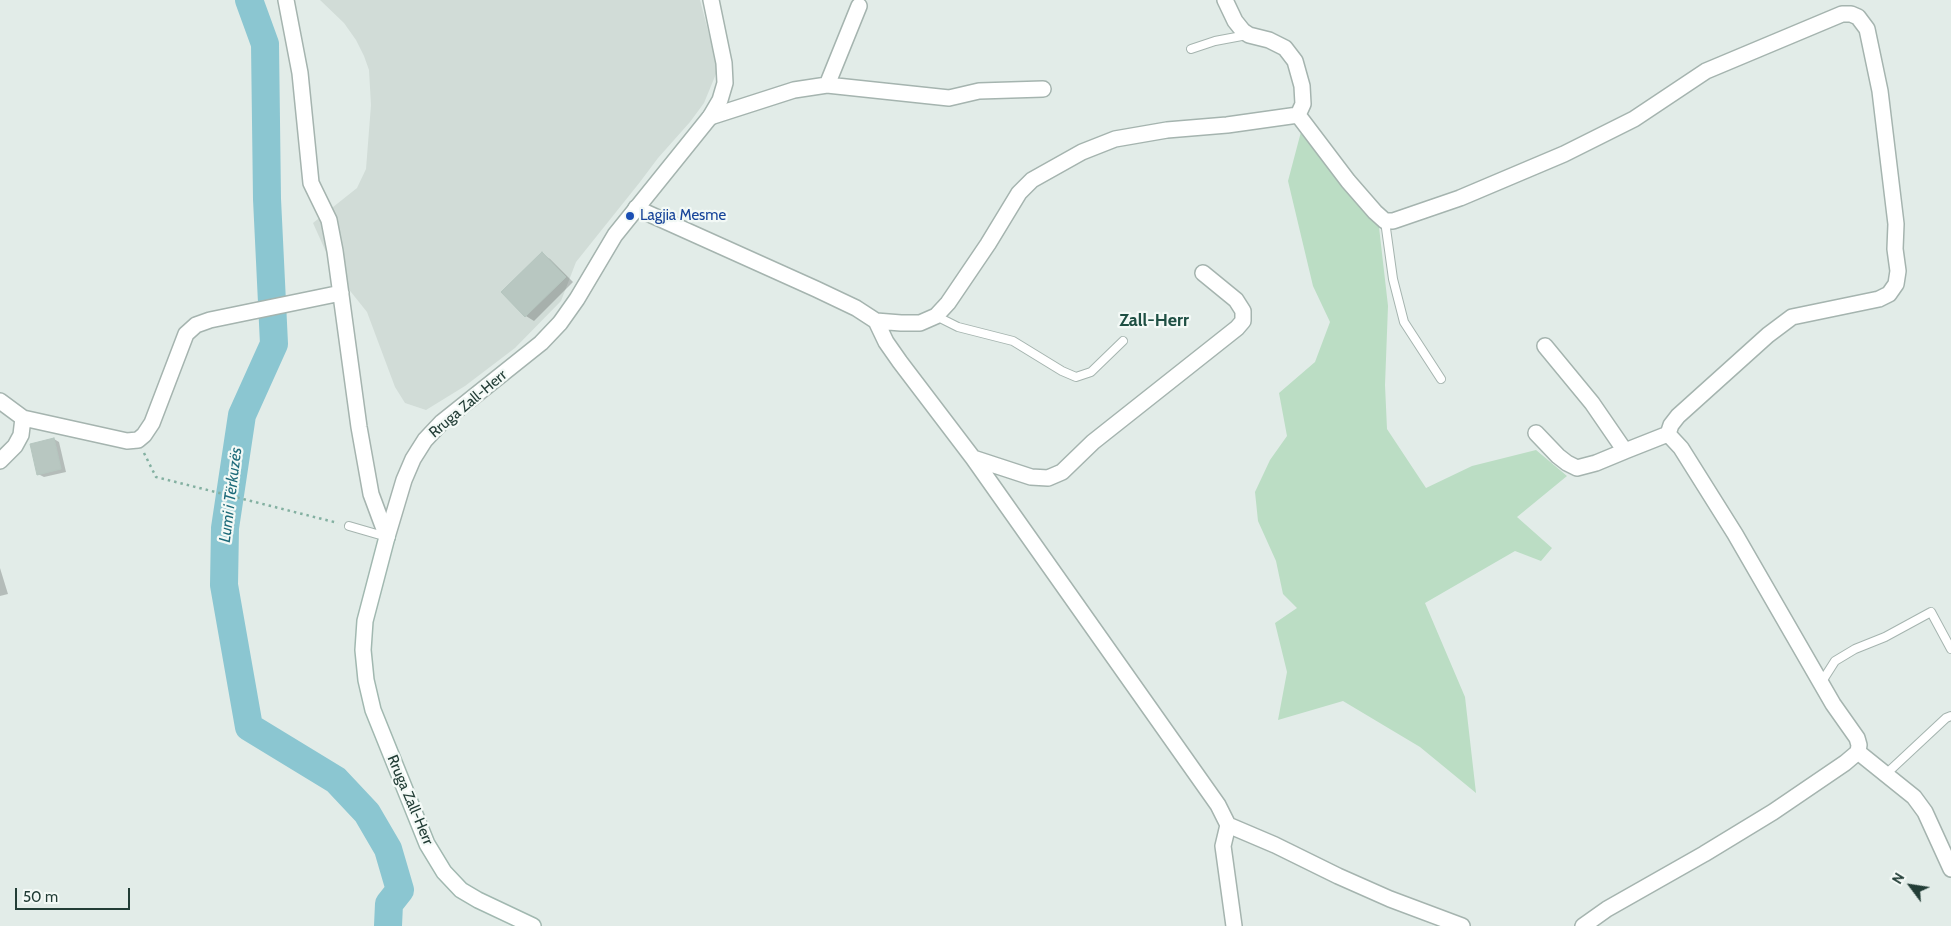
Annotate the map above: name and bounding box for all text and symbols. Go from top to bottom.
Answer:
place label: Lagjia Mesme [640,207,726,225]
marker: Lagjia Mesme [624,210,636,222]
district label: Zall-Herr [1119,310,1189,332]
street label: Rruga Zall-Herr [426,366,510,442]
water label: Lumi i Tërkuzës [216,446,246,544]
street label: Rruga Zall-Herr [383,752,437,848]
north arrow [1886,861,1936,911]
text: N [1888,869,1908,887]
scale bar [18,878,132,910]
text: 50 m [23,888,58,906]

